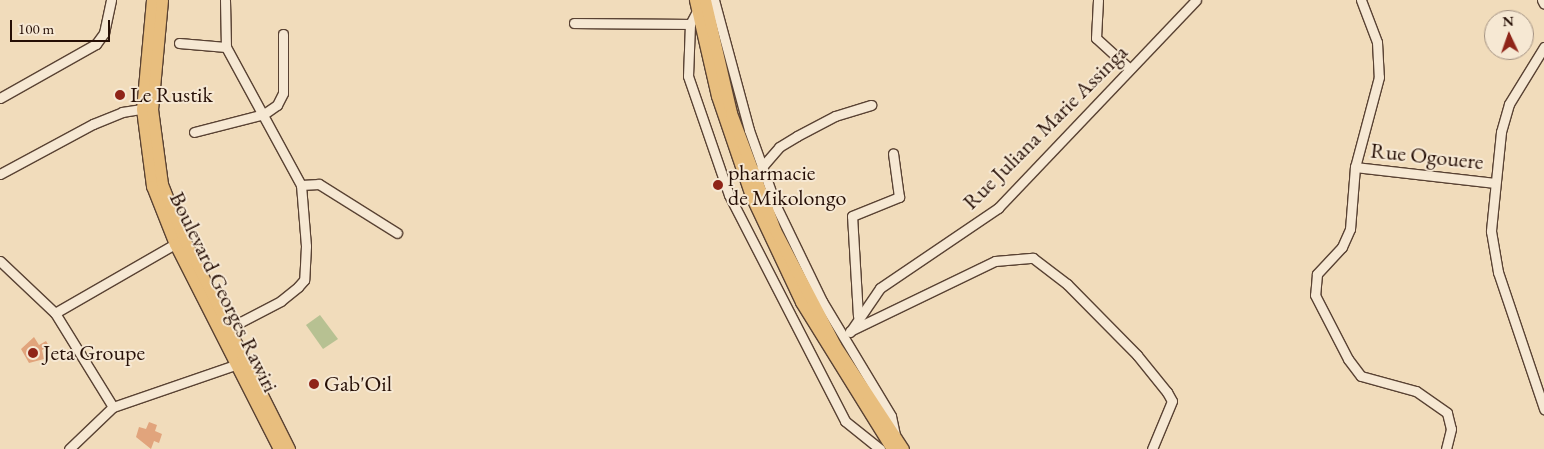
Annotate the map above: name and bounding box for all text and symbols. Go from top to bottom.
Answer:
scale bar [12,10,112,42]
north arrow [1484,10,1534,60]
text: N [1502,12,1514,30]
text: 100 m [18,19,54,38]
street label: Rue Juliana Marie Assinga [957,39,1133,215]
place label: Le Rustik [130,82,213,108]
marker: Le Rustik [114,89,126,101]
street label: Rue Ogouere [1369,137,1485,175]
place label: pharmacie de Mikolongo [728,159,846,210]
marker: pharmacie de Mikolongo [712,179,724,191]
street label: Boulevard Georges Rawiri [164,187,284,397]
place label: Jeta Groupe [43,340,145,366]
marker: Jeta Groupe [27,347,39,359]
place label: Gab'Oil [324,371,392,397]
marker: Gab'Oil [308,378,320,390]

